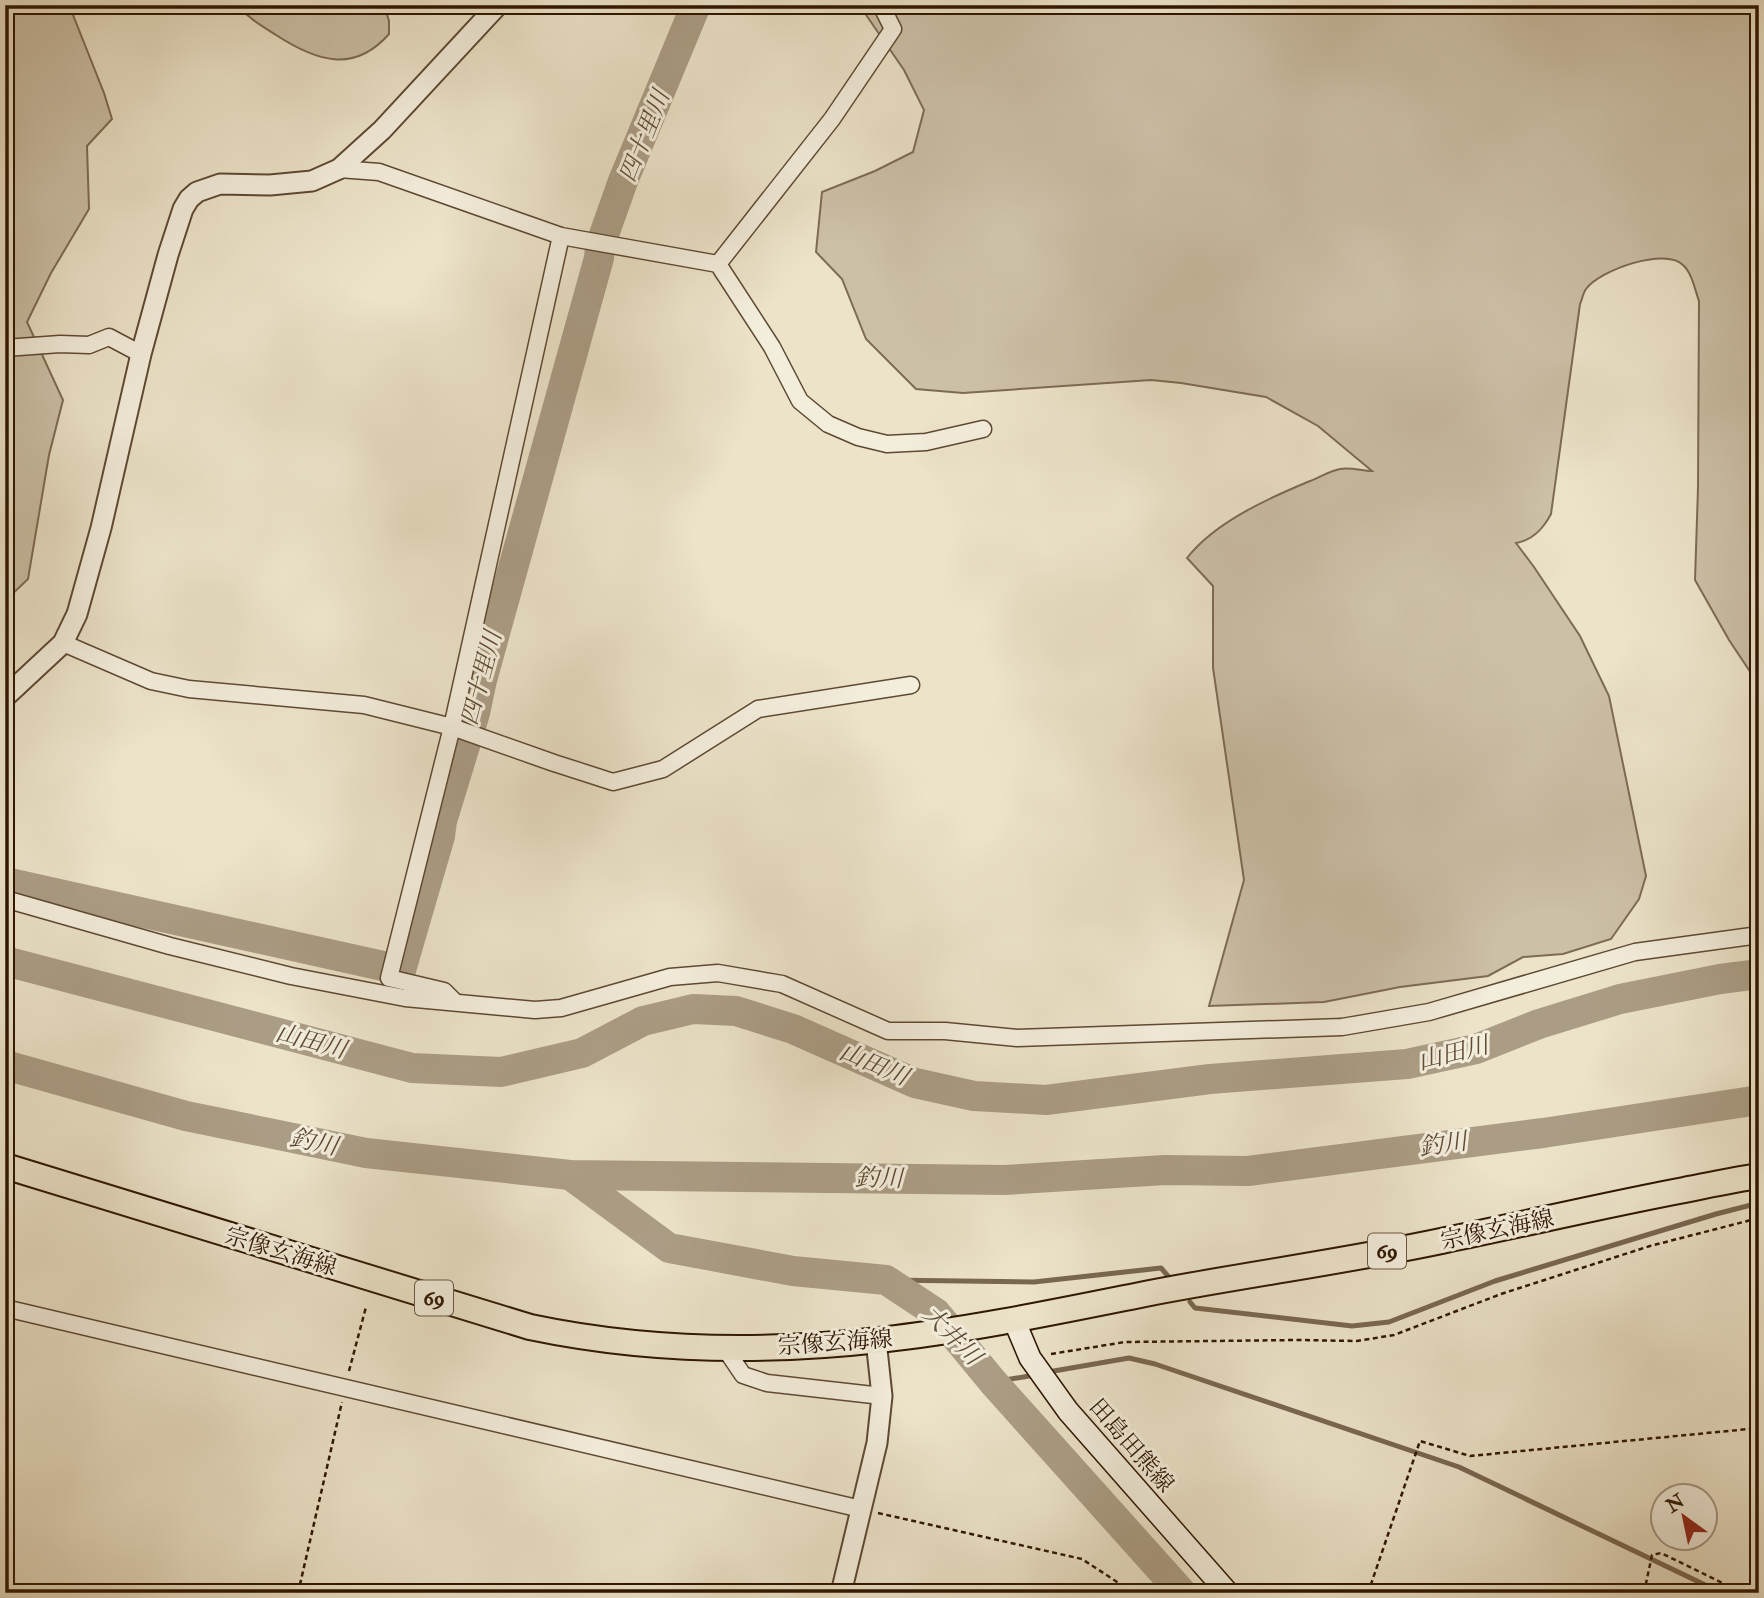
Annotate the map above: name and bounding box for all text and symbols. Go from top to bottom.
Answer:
water label: 四十里川 [612,83,678,186]
water label: 四十里川 [454,625,510,729]
water label: 山田川 [272,1017,353,1067]
water label: 山田川 [1414,1029,1495,1077]
water label: 山田川 [835,1036,916,1094]
water label: 釣川 [287,1122,344,1163]
water label: 釣川 [1417,1125,1472,1163]
water label: 釣川 [855,1163,906,1194]
street label: 宗像玄海線 [1438,1203,1556,1256]
street label: 宗像玄海線 [222,1221,340,1282]
road number: 69 [1368,1234,1406,1268]
road number: 69 [415,1280,453,1316]
water label: 大井川 [915,1299,990,1374]
street label: 宗像玄海線 [777,1324,893,1361]
street label: 田島田熊線 [1083,1392,1180,1498]
north arrow [1648,1482,1718,1552]
text: N [1661,1488,1690,1519]

